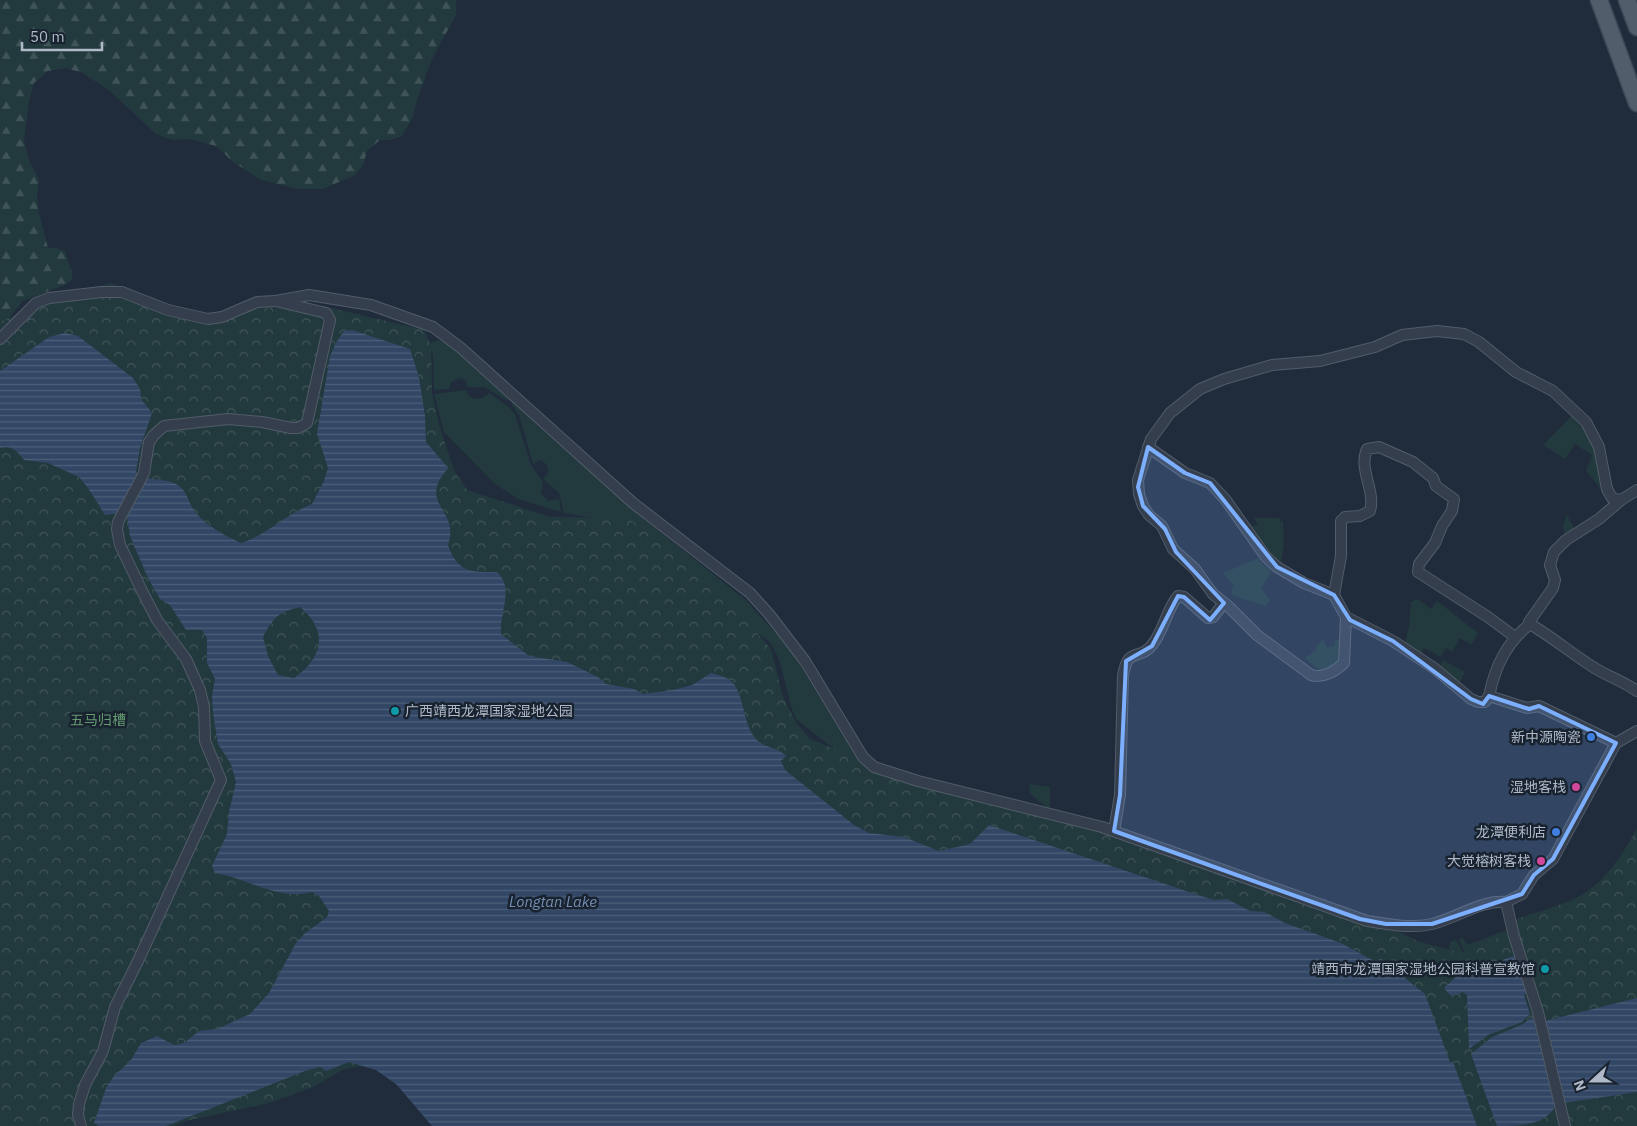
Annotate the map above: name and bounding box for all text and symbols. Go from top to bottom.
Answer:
scale bar [22,20,102,52]
text: 50 m [30,27,65,46]
place label: 广西靖西龙潭国家湿地公园 [405,702,573,720]
marker: 广西靖西龙潭国家湿地公园 [389,705,401,717]
park label: 五马归槽 [70,711,126,729]
place label: 新中源陶瓷 [1511,728,1581,746]
marker: 新中源陶瓷 [1585,731,1597,743]
place label: 湿地客栈 [1510,778,1566,796]
marker: 湿地客栈 [1570,781,1582,793]
place label: 龙潭便利店 [1476,823,1546,841]
marker: 龙潭便利店 [1550,826,1562,838]
place label: 大觉榕树客栈 [1447,852,1531,870]
marker: 大觉榕树客栈 [1535,855,1547,867]
water label: Longtan Lake [509,892,597,911]
place label: 靖西市龙潭国家湿地公园科普宣教馆 [1311,960,1535,978]
marker: 靖西市龙潭国家湿地公园科普宣教馆 [1539,963,1551,975]
north arrow [1567,1056,1617,1106]
text: N [1570,1078,1590,1094]

